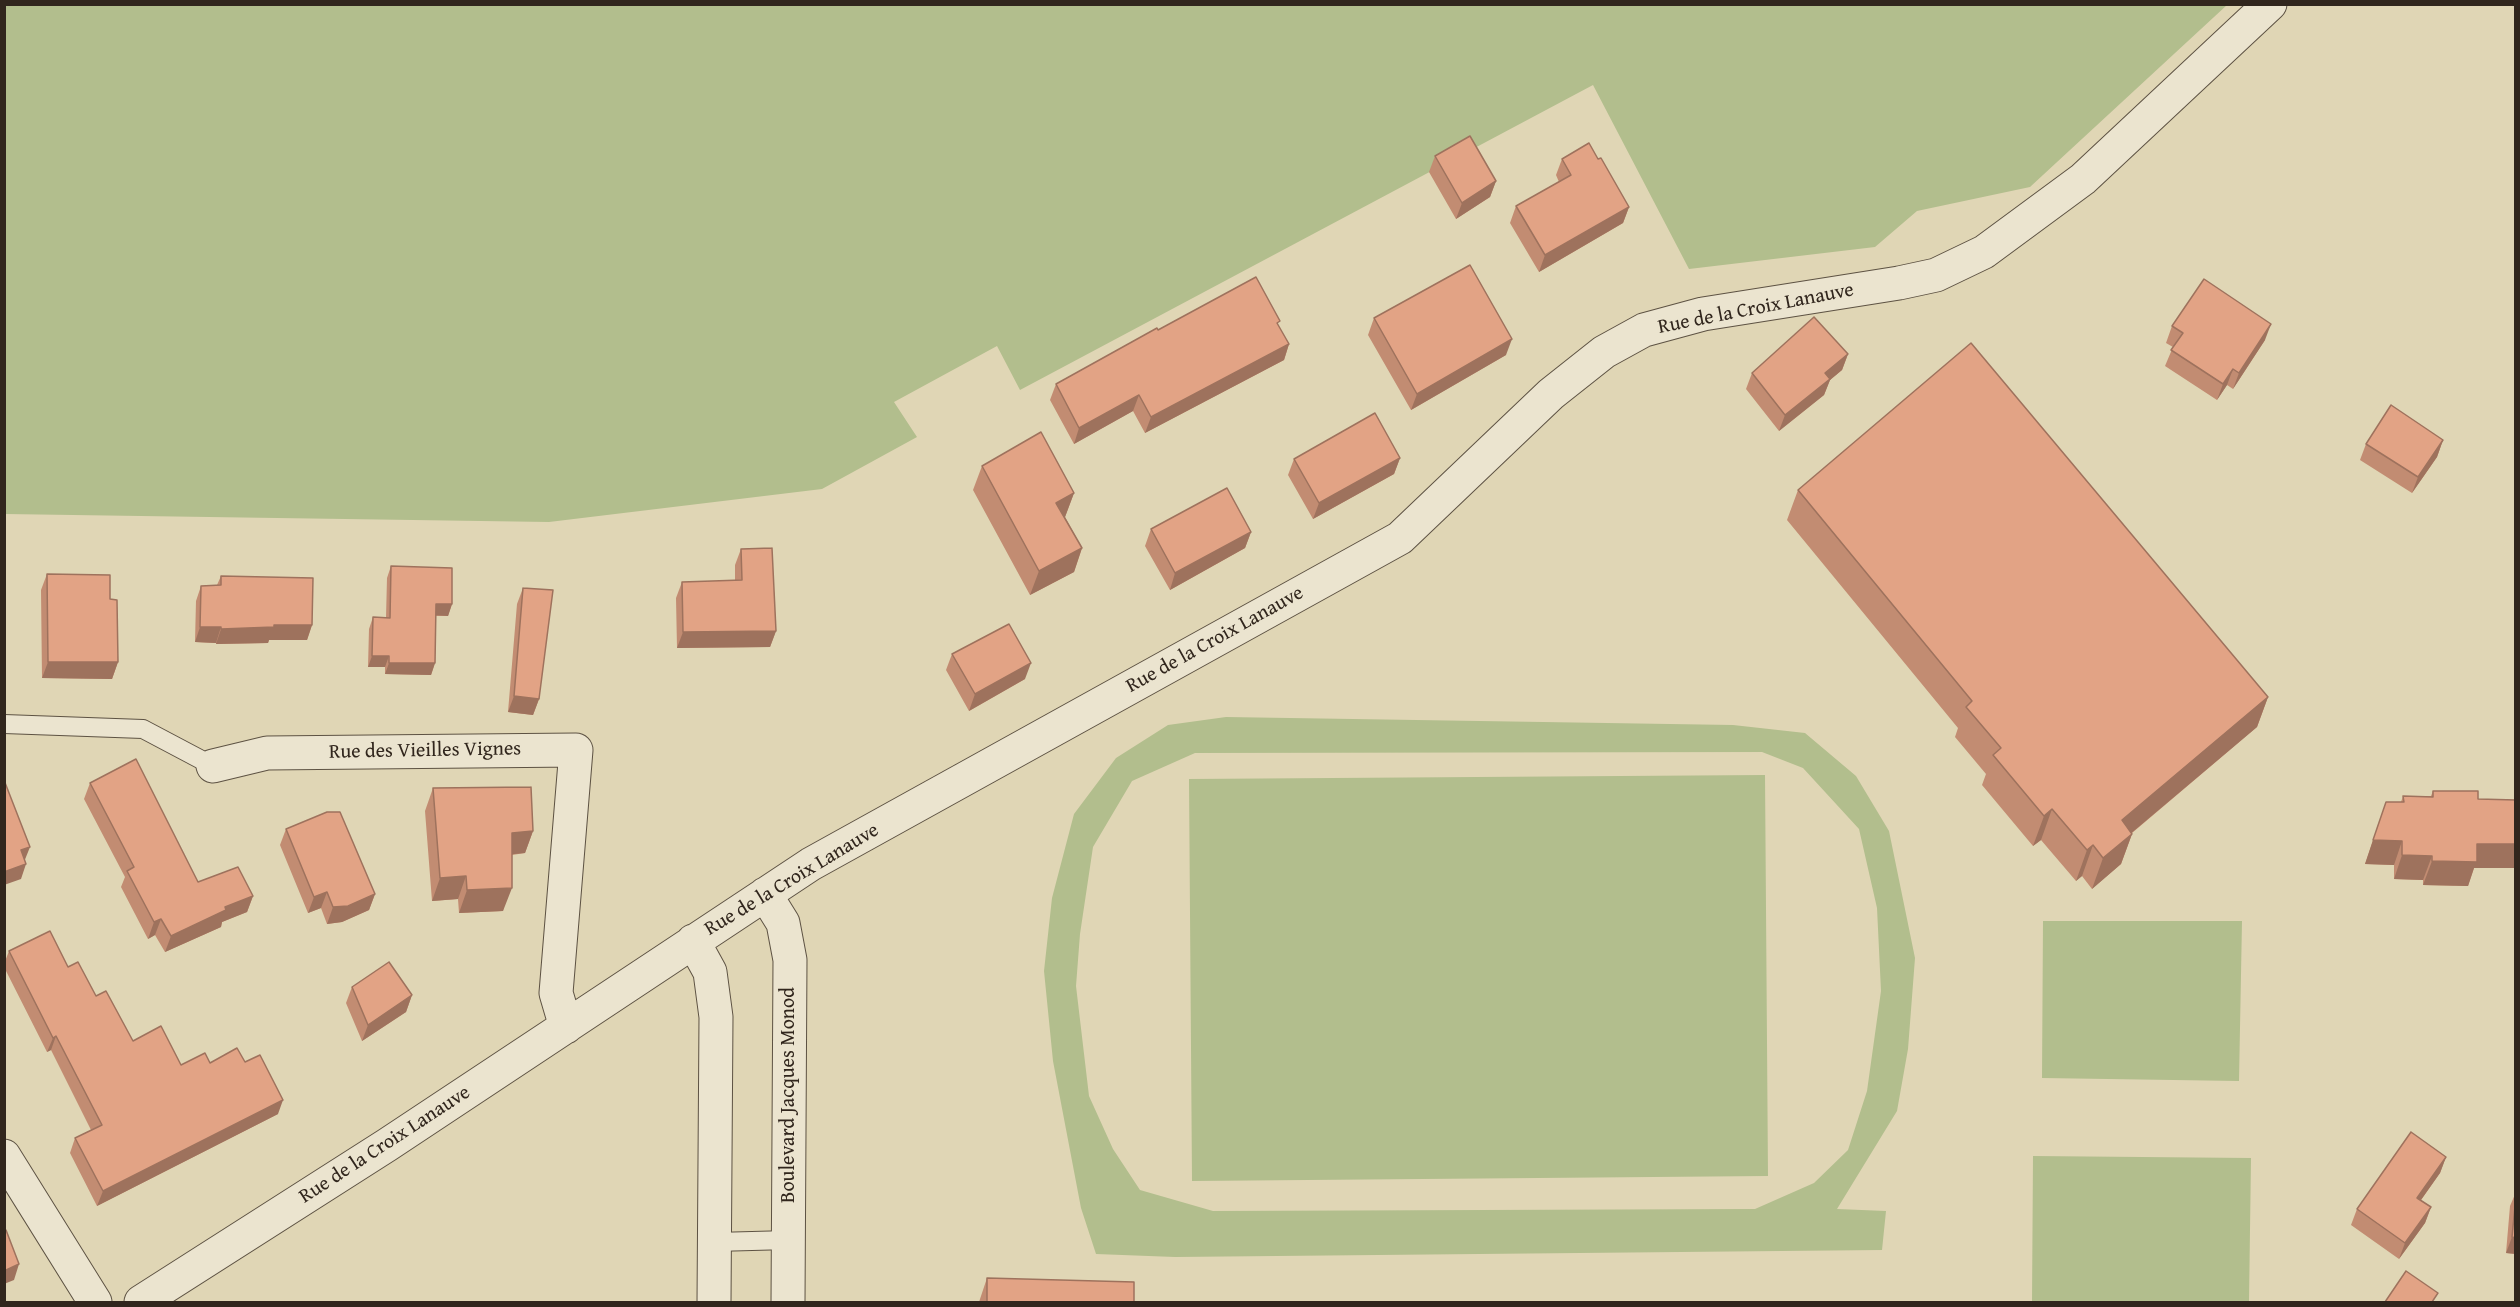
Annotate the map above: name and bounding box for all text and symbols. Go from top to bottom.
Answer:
street label: Rue de la Croix Lanauve [1656,278,1856,340]
street label: Rue de la Croix Lanauve [1122,581,1308,699]
street label: Rue des Vieilles Vignes [329,737,521,765]
street label: Rue de la Croix Lanauve [701,819,883,941]
street label: Boulevard Jacques Monod [777,987,801,1203]
street label: Rue de la Croix Lanauve [295,1081,475,1209]

